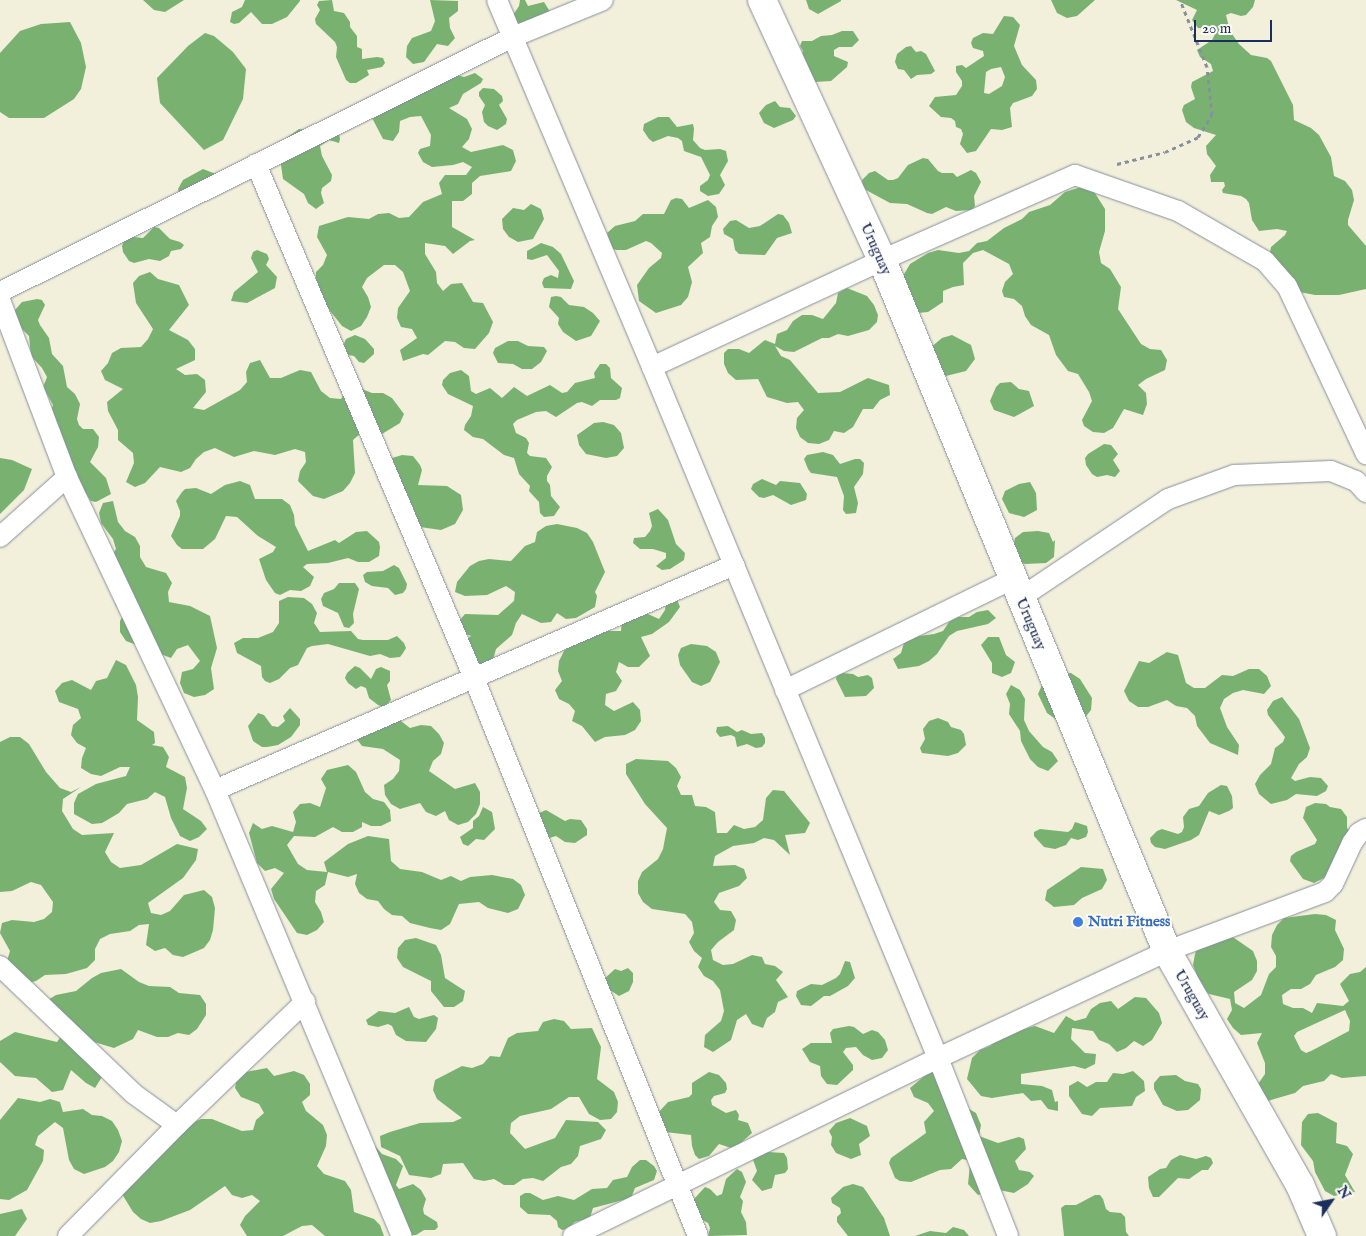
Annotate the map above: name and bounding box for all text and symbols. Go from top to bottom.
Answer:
scale bar [1196,10,1274,42]
text: 20 m [1202,19,1231,38]
street label: Uruguay [857,220,895,278]
street label: Uruguay [1012,595,1050,653]
place label: Nutri Fitness [1088,913,1170,931]
marker: Nutri Fitness [1072,916,1084,928]
street label: Uruguay [1170,967,1214,1023]
north arrow [1306,1176,1356,1226]
text: N [1333,1183,1354,1203]

